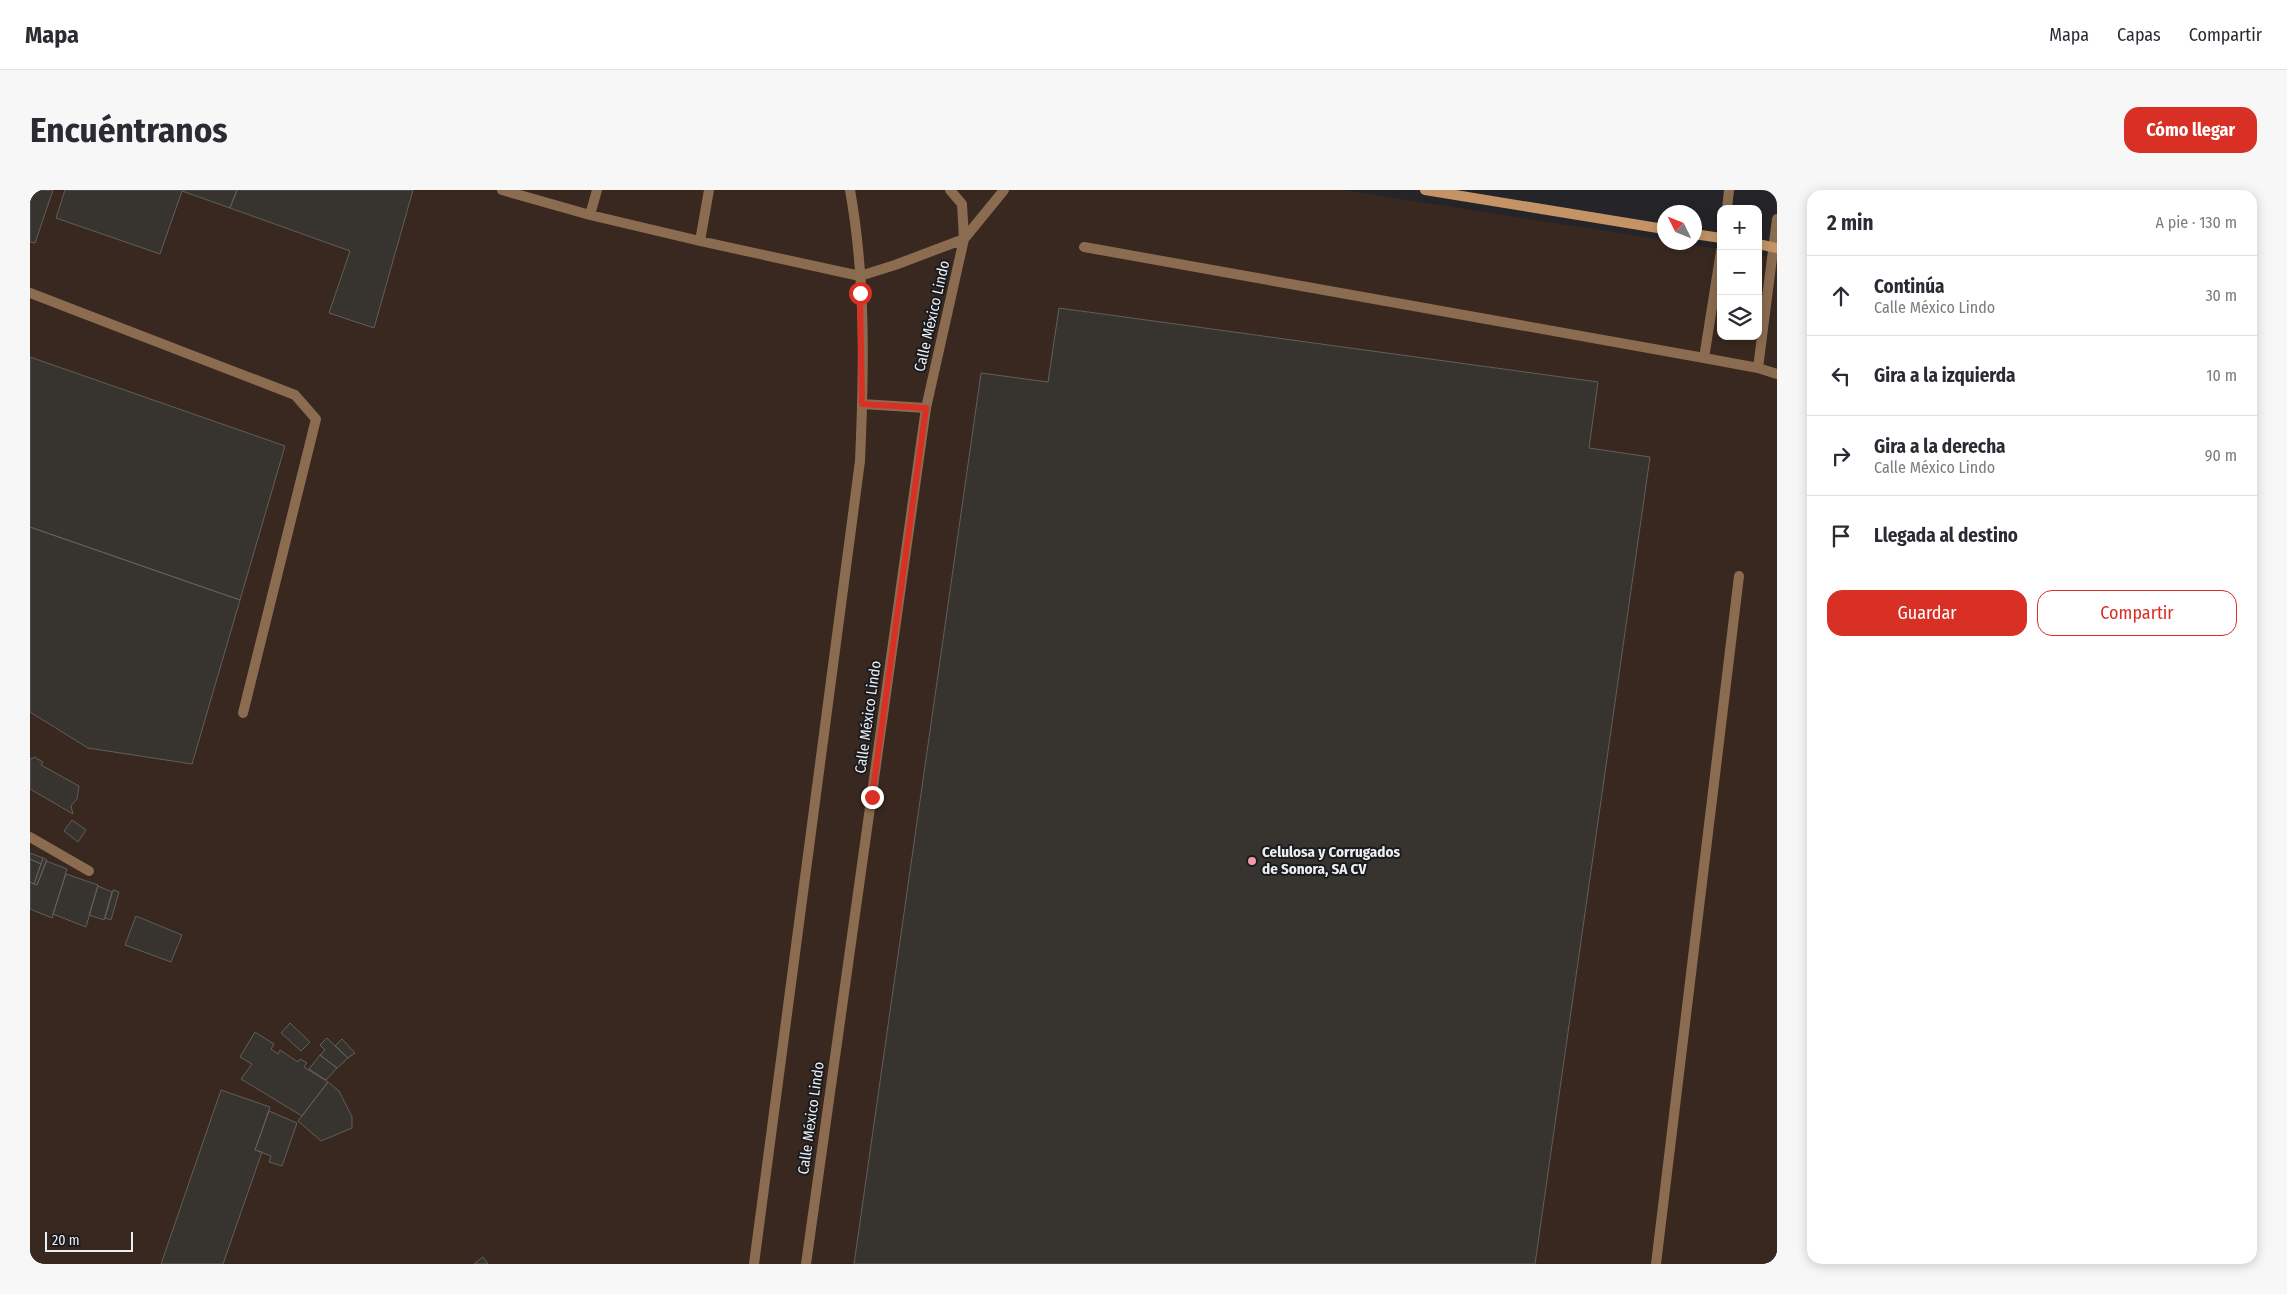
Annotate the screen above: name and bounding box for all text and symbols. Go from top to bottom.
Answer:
text: Mapa [25,21,79,49]
text: Mapa [2049,24,2089,46]
text: Capas [2117,24,2161,46]
text: Compartir [2189,24,2262,46]
button: Cómo llegar [2124,107,2257,153]
text: Encuéntranos [30,109,228,151]
north arrow [1657,205,1702,250]
map controls [1717,205,1762,340]
button: + [1717,205,1762,250]
text: 2 min [1827,210,1874,236]
text: A pie · 130 m [2156,213,2237,232]
button: − [1717,250,1762,295]
street label: Calle México Lindo [910,259,954,373]
text: Continúa [1874,275,1945,298]
route start [849,282,872,305]
icon: ahead [1827,282,1855,310]
text: 30 m [2205,286,2237,305]
button: layers [1717,295,1762,340]
text: Calle México Lindo [1874,298,1995,317]
icon: left [1827,362,1855,390]
text: Gira a la izquierda [1874,364,2016,387]
text: 10 m [2206,366,2237,385]
text: Gira a la derecha [1874,435,2006,458]
icon: right [1827,442,1855,470]
text: 90 m [2205,446,2237,465]
text: Calle México Lindo [1874,458,1995,477]
icon: arrive [1827,522,1855,550]
text: Llegada al destino [1874,524,2018,547]
button: Guardar [1827,590,2027,636]
button: Compartir [2037,590,2237,636]
street label: Calle México Lindo [851,659,885,774]
route end [861,786,884,809]
place label: Celulosa y Corrugados de Sonora, SA CV [1262,843,1400,878]
marker: Celulosa y Corrugados de Sonora, SA CV [1246,855,1258,867]
street label: Calle México Lindo [794,1060,828,1175]
scale bar [45,1229,132,1252]
text: 20 m [52,1232,80,1249]

